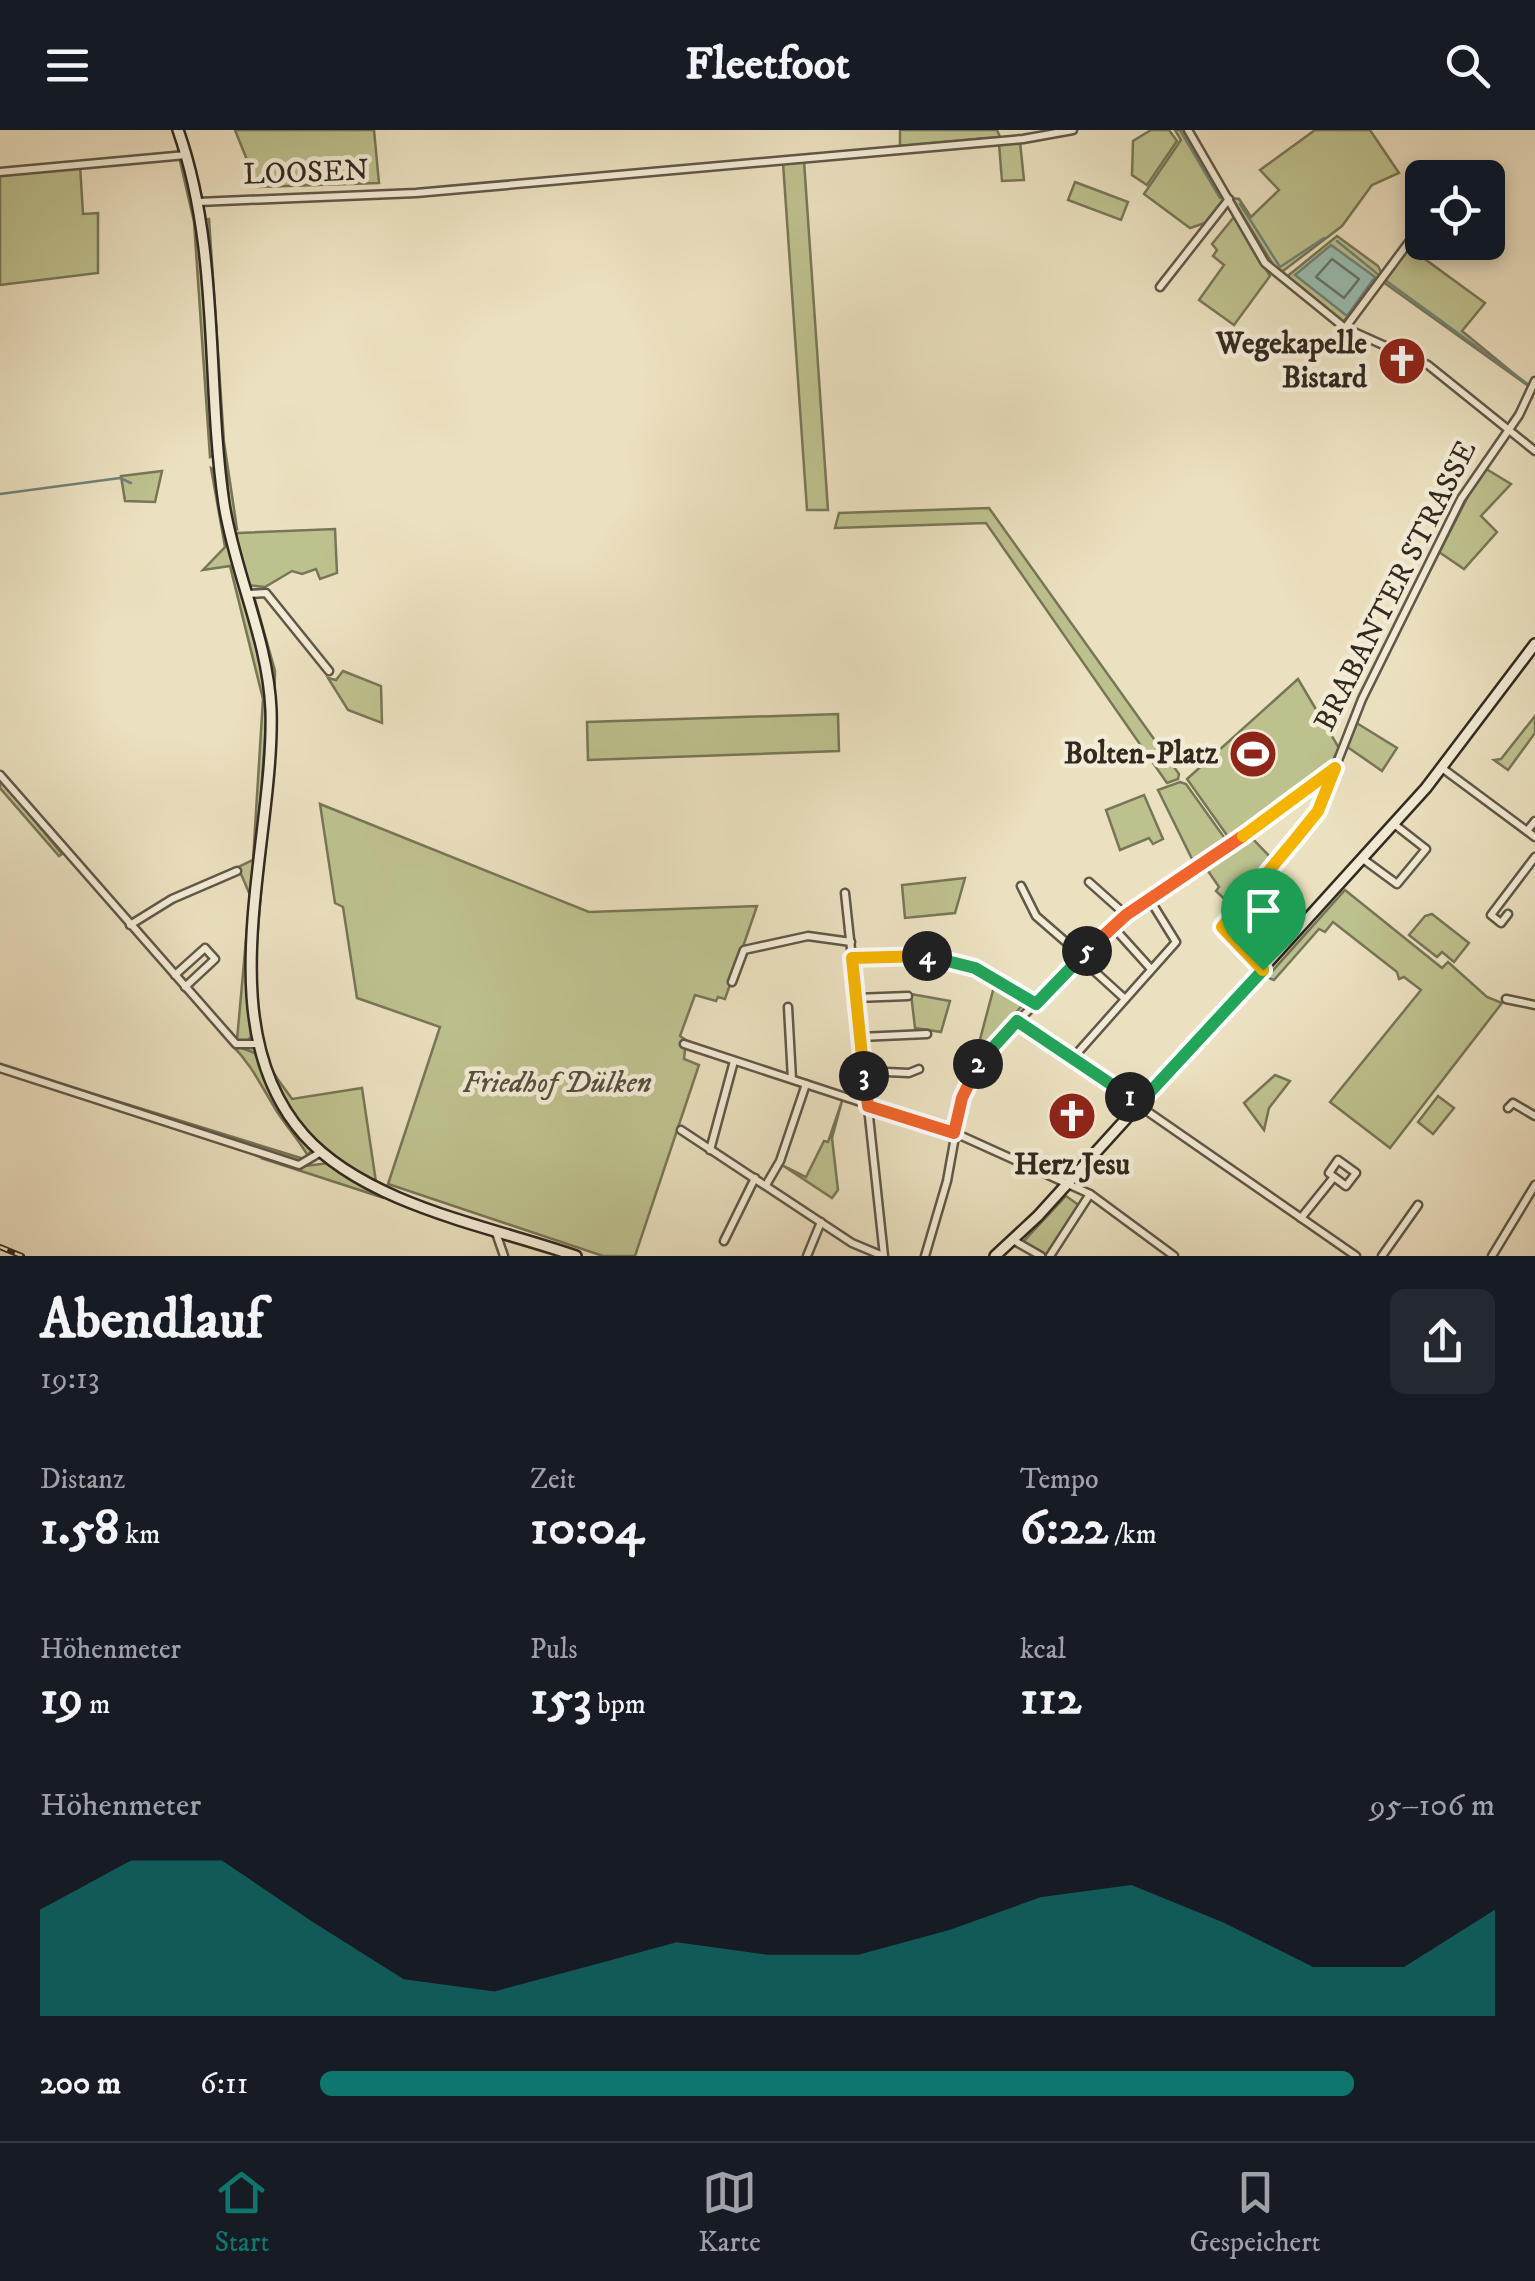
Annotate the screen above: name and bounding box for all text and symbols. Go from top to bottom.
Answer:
text: Fleetfoot [685,37,850,93]
icon: menu [40,38,95,93]
icon: search [1440,38,1495,93]
street label: LOOSEN [243,152,369,194]
map controls [1405,160,1505,260]
button: locate [1405,160,1505,260]
place label: Wegekapelle Bistard [1215,326,1368,397]
church icon: Wegekapelle Bistard [1376,335,1428,387]
street label: BRABANTER STRASSE [1307,435,1485,737]
sports icon: Bolten-Platz [1227,728,1279,780]
place label: Bolten-Platz [1064,736,1219,773]
pin [1221,868,1306,971]
icon: arrive [1236,883,1291,938]
pin: 5 [1062,926,1112,976]
pin: 4 [902,931,952,981]
text: 5 [1080,933,1094,968]
text: 4 [919,938,935,973]
pin: 2 [953,1039,1003,1089]
text: 2 [971,1046,985,1081]
pin: 3 [839,1051,889,1101]
text: 3 [859,1058,869,1093]
park label: Friedhof Dülken [462,1065,652,1102]
pin: 1 [1105,1072,1155,1122]
text: 1 [1125,1079,1135,1114]
church icon: Herz Jesu [1046,1090,1098,1142]
place label: Herz Jesu [1014,1147,1130,1184]
text: Abendlauf [40,1287,264,1356]
button: share [1390,1289,1495,1394]
text: 19:13 [40,1359,100,1399]
text: Distanz [40,1462,125,1497]
text: Zeit [530,1462,576,1497]
text: Tempo [1020,1462,1099,1497]
text: 1.58 [40,1497,119,1560]
text: 10:04 [530,1497,644,1560]
text: 6:22 [1020,1497,1108,1560]
text: km [119,1517,160,1552]
text: /km [1108,1517,1157,1552]
text: Höhenmeter [40,1632,181,1667]
text: Puls [530,1632,578,1667]
text: kcal [1020,1632,1066,1667]
text: 19 [40,1667,83,1730]
text: 153 [530,1667,592,1730]
text: 112 [1020,1667,1081,1730]
text: m [83,1687,110,1722]
text: bpm [592,1687,646,1722]
text: Höhenmeter [40,1786,201,1826]
text: 95–106 m [1370,1786,1495,1826]
text: 200 m [40,2064,121,2104]
text: 6:11 [200,2064,249,2104]
tab: Start [214,2165,269,2260]
tab: Karte [698,2165,761,2260]
tab: Gespeichert [1190,2165,1321,2260]

